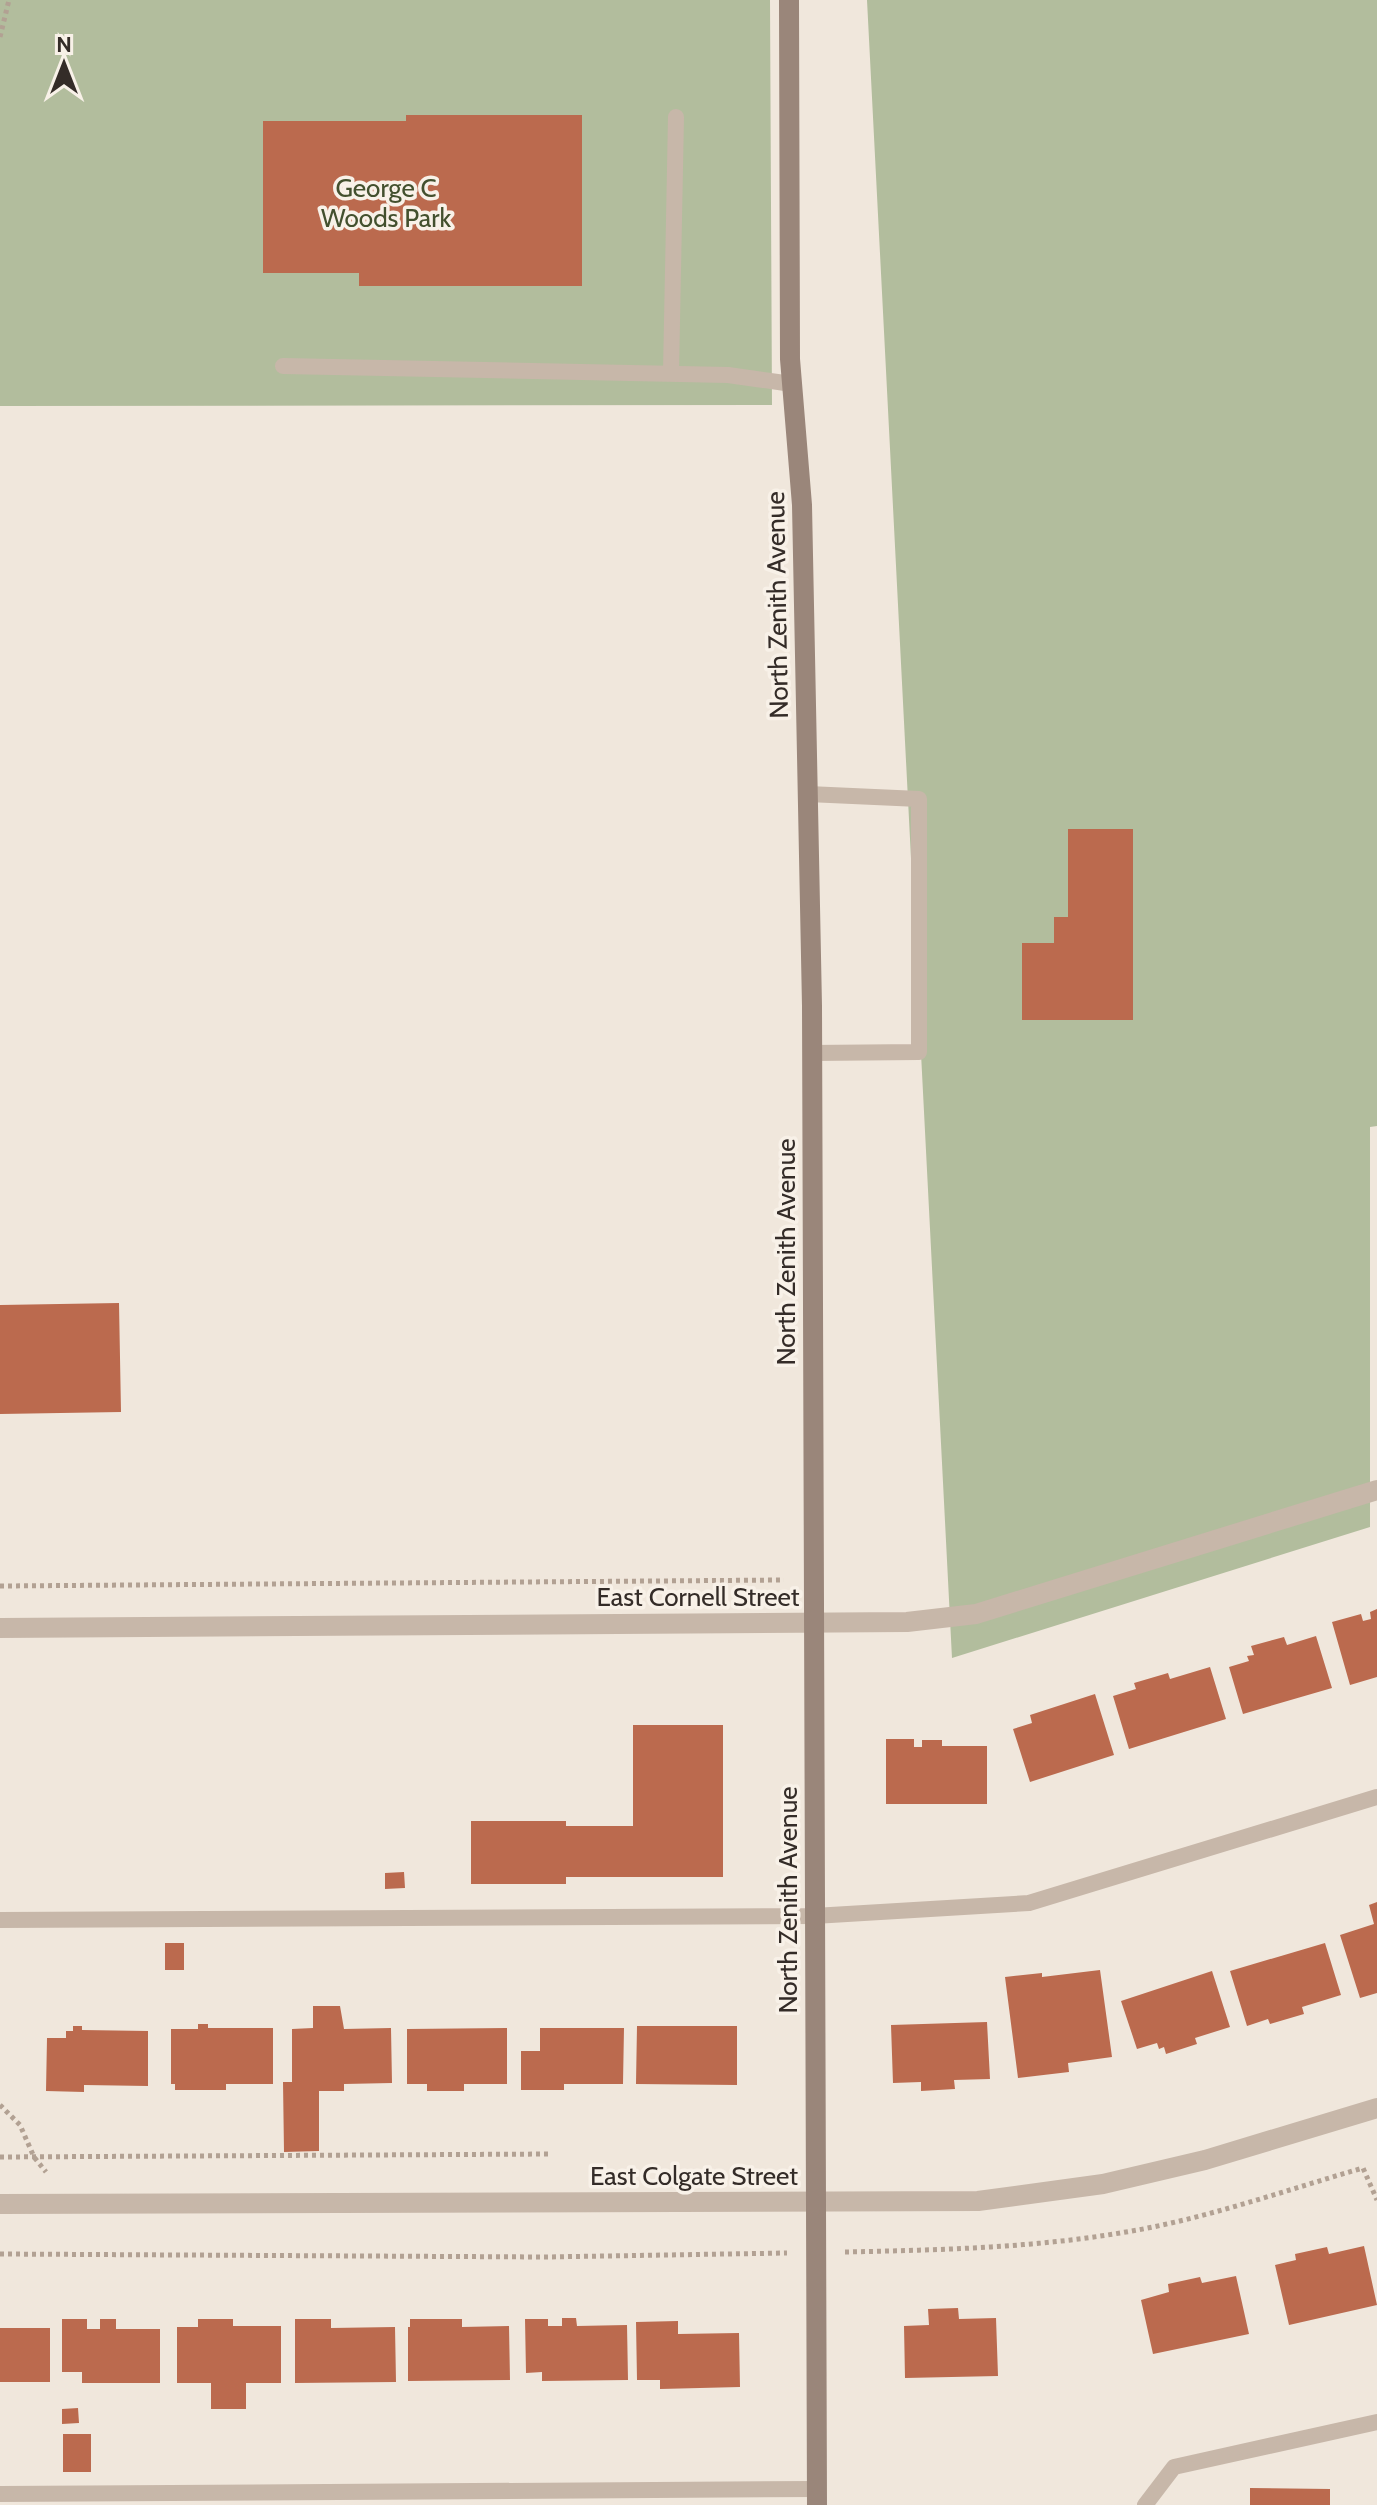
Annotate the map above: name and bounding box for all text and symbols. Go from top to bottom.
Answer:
north arrow [24,24,104,104]
text: N [56,31,72,58]
park label: George C Woods Park [321,172,451,234]
street label: North Zenith Avenue [759,491,795,719]
street label: North Zenith Avenue [770,1138,802,1366]
street label: East Cornell Street [596,1581,800,1613]
street label: North Zenith Avenue [772,1786,804,2014]
street label: East Colgate Street [590,2160,798,2192]

